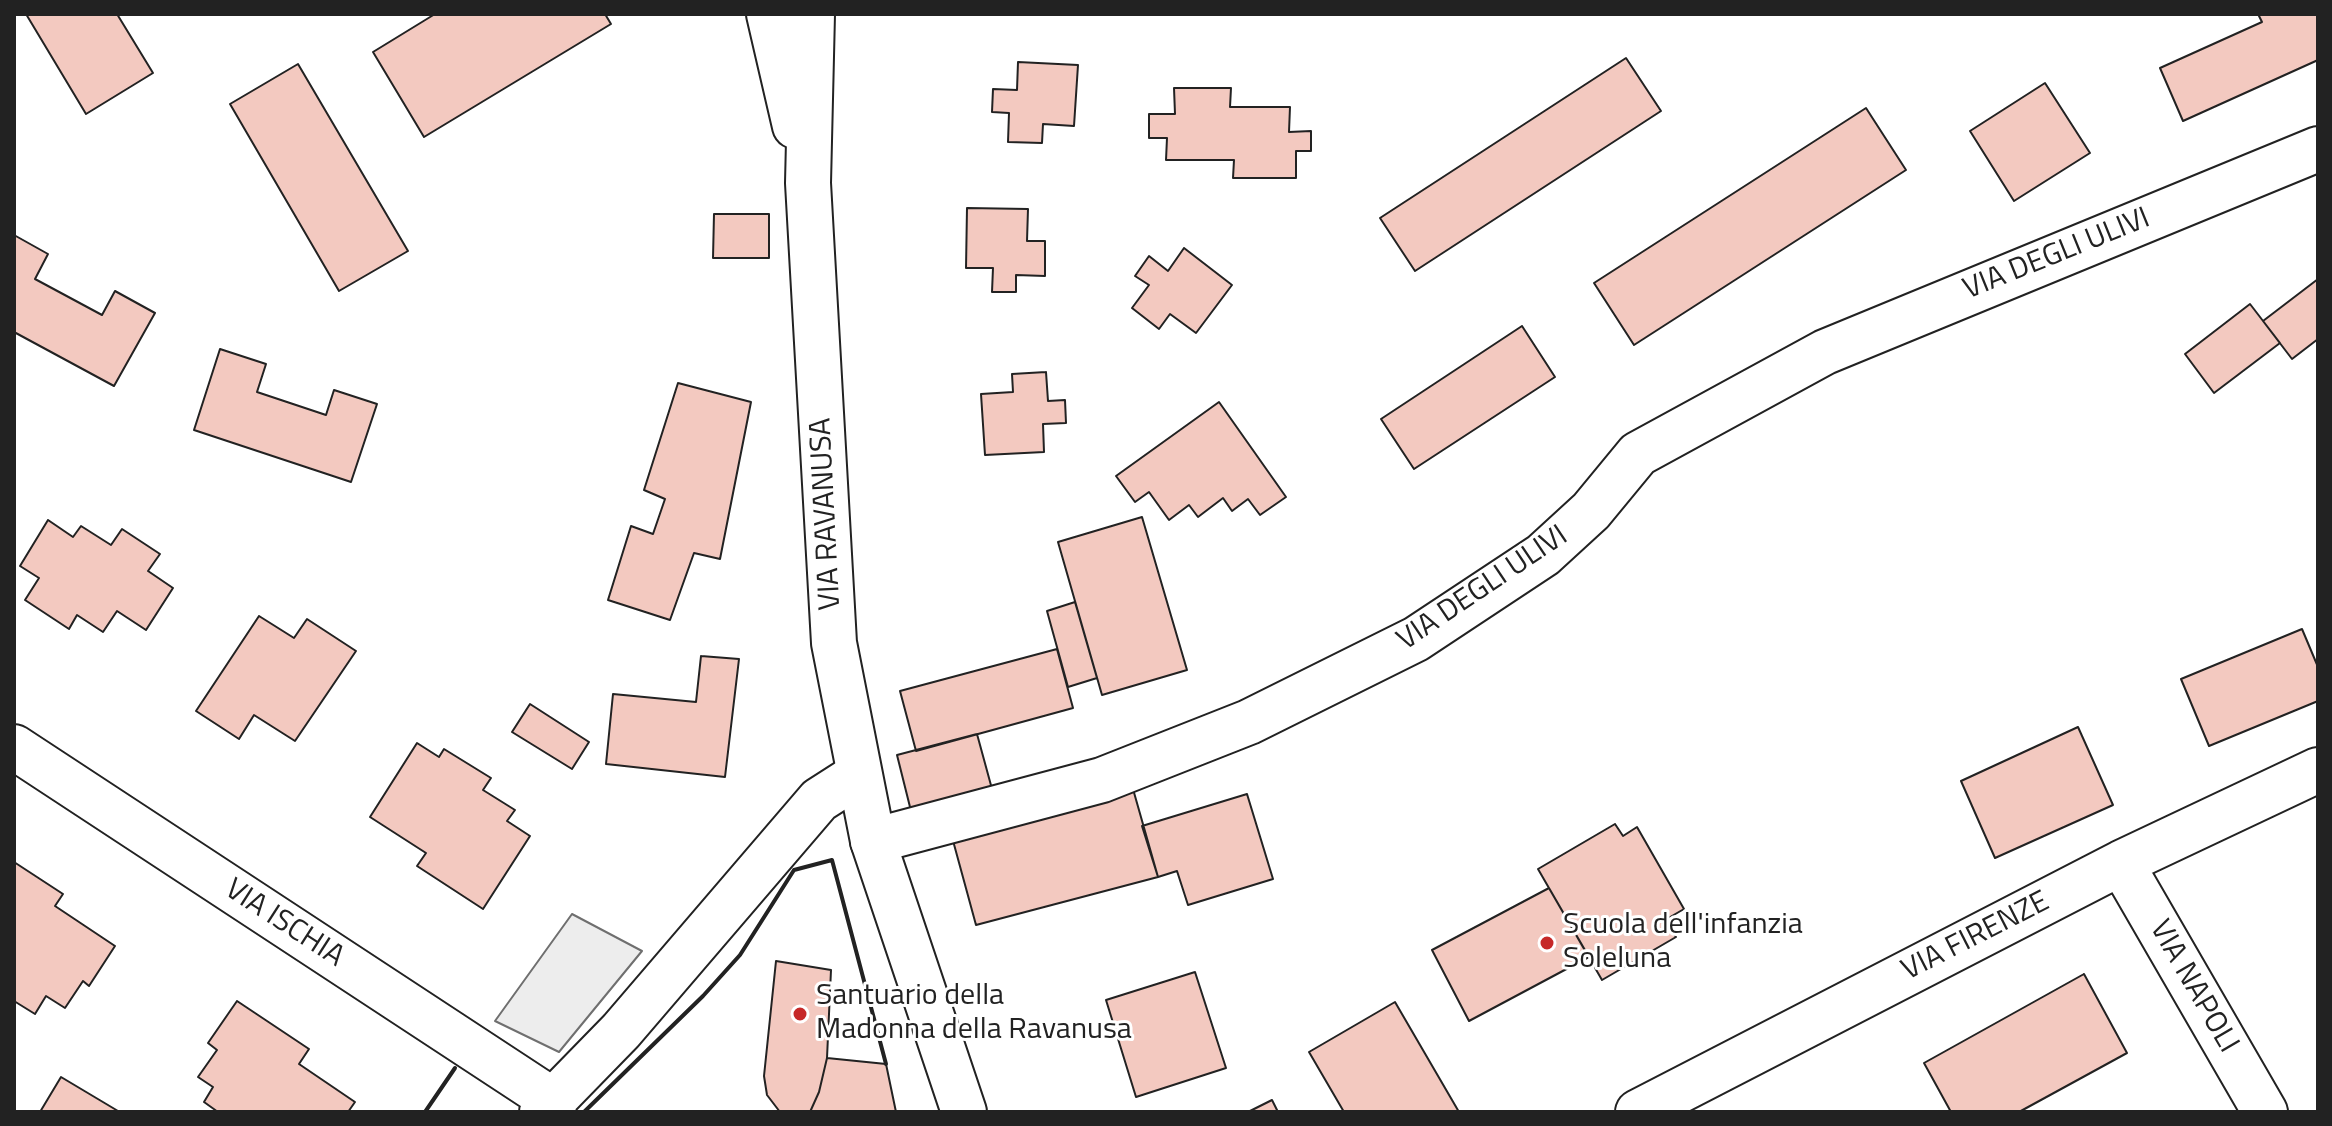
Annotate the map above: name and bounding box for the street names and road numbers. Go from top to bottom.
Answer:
street label: VIA DEGLI ULIVI [1959,201,2155,309]
street label: VIA RAVANUSA [804,417,850,611]
street label: VIA DEGLI ULIVI [1391,519,1575,659]
street label: VIA ISCHIA [218,872,350,976]
street label: VIA FIRENZE [1896,885,2056,989]
street label: VIA NAPOLI [2141,914,2245,1060]

